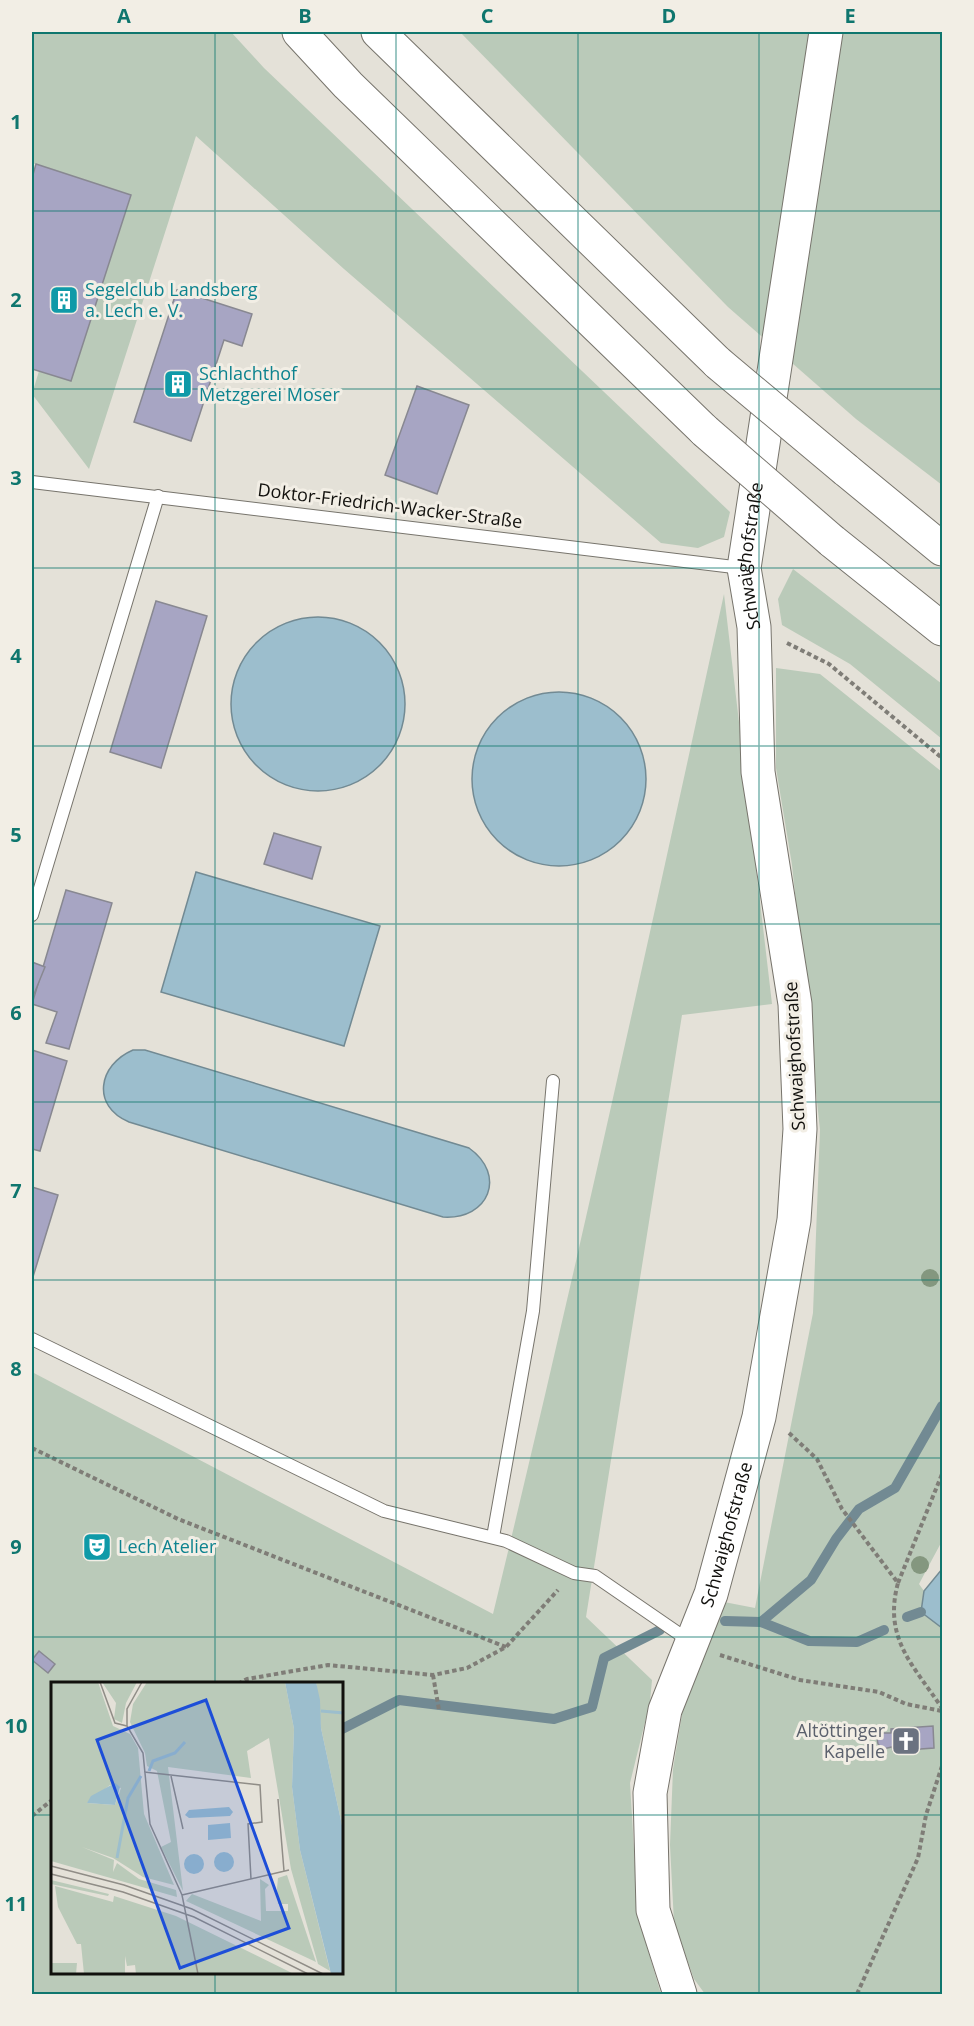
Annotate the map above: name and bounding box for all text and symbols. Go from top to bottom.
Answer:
text: A [117,2,131,29]
text: B [298,2,312,29]
text: C [481,2,494,29]
text: D [662,2,676,29]
text: E [844,2,856,29]
text: 1 [10,108,22,135]
place label: Segelclub Landsberg a. Lech e. V. [85,277,258,322]
building icon: Segelclub Landsberg a. Lech e. V. [48,284,80,316]
text: 2 [10,286,22,313]
place label: Schlachthof Metzgerei Moser [199,361,340,406]
building icon: Schlachthof Metzgerei Moser [162,368,194,400]
text: 3 [10,464,22,491]
street label: Doktor-Friedrich-Wacker-Straße [256,477,524,533]
street label: Schwaighofstraße [730,480,768,632]
text: 4 [10,642,22,669]
text: 5 [10,821,22,848]
street label: Schwaighofstraße [778,981,810,1131]
text: 6 [10,999,22,1026]
text: 7 [10,1177,22,1204]
text: 8 [10,1355,22,1382]
street label: Schwaighofstraße [694,1459,757,1610]
theatre icon: Lech Atelier [81,1531,113,1563]
text: 9 [10,1533,22,1560]
place label: Lech Atelier [118,1534,217,1558]
inset map [51,1682,344,1975]
text: 10 [5,1712,27,1739]
place label: Altöttinger Kapelle [796,1718,886,1763]
church icon: Altöttinger Kapelle [890,1725,922,1757]
text: 11 [5,1890,27,1917]

